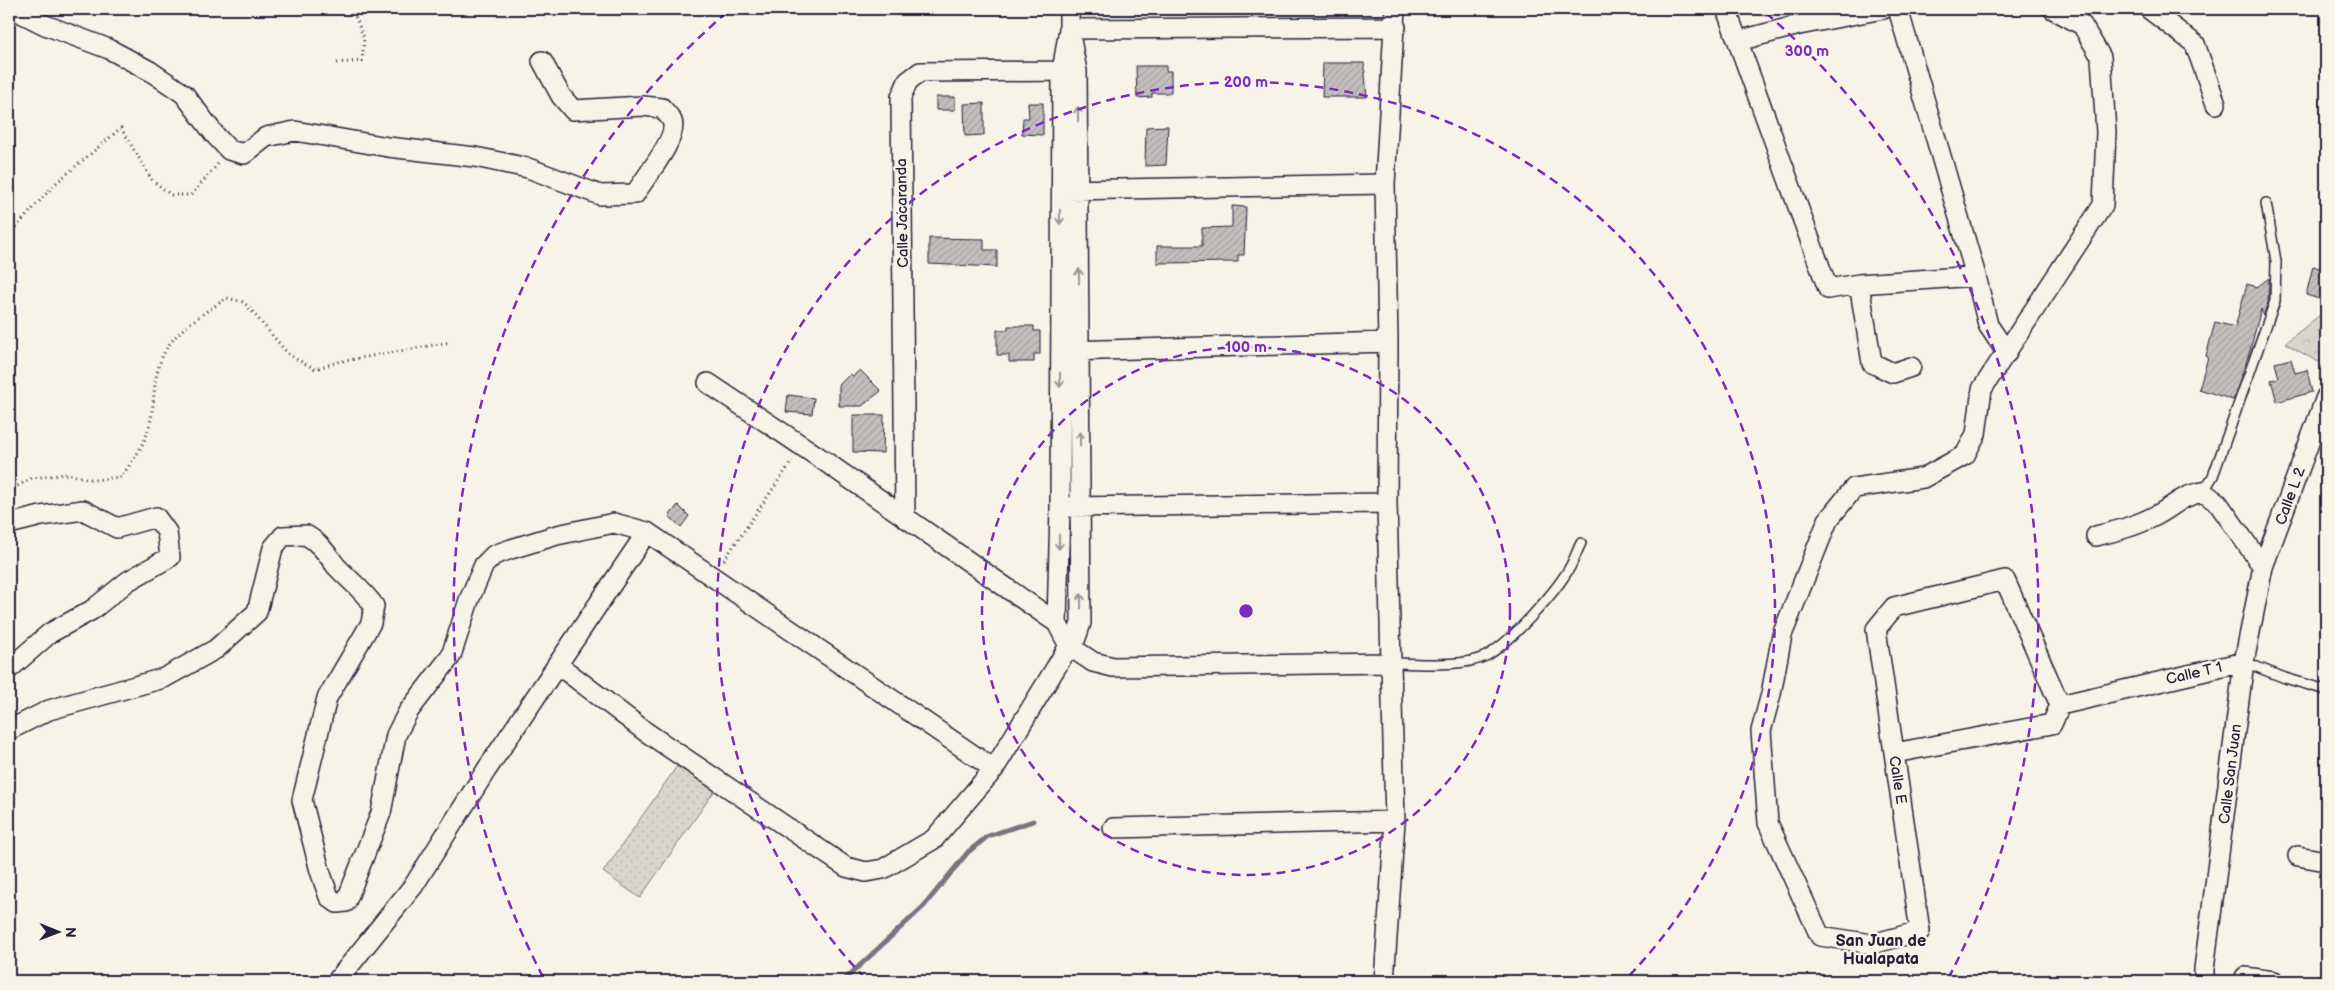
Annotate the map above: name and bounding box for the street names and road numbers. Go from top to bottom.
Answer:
street label: Calle Jacaranda [892,158,913,268]
street label: Calle L 2 [2271,464,2310,528]
street label: Calle T 1 [2164,658,2224,689]
street label: Calle San Juan [2215,723,2246,825]
street label: Calle E [1884,755,1911,806]

